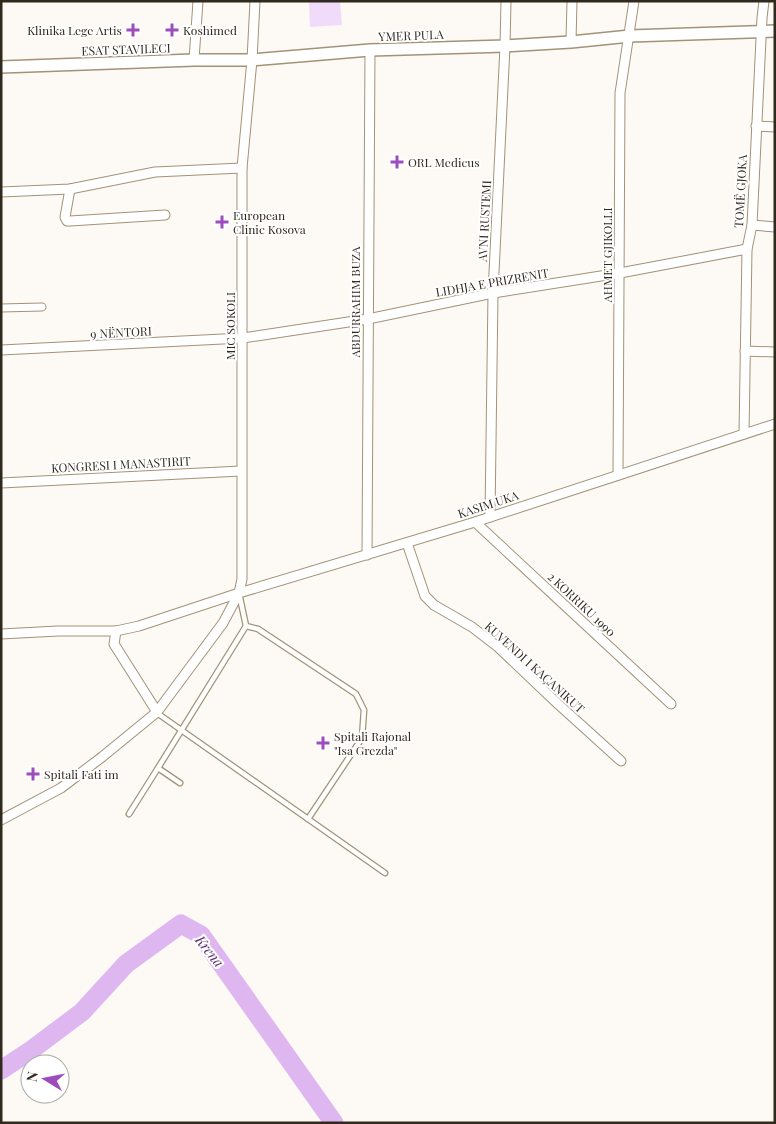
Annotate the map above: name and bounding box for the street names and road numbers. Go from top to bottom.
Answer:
street label: YMER PULA [377,26,444,44]
street label: ESAT STAVILECI [81,39,171,59]
street label: TOMË GJOKA [730,153,750,228]
street label: AVNI RUSTEMI [474,180,494,263]
street label: AHMET GJIKOLLI [599,208,615,303]
street label: ABDURRAHIM BUZA [347,246,363,359]
street label: LIDHJA E PRIZRENIT [434,264,550,300]
street label: MIC SOKOLI [222,292,238,360]
street label: 9 NËNTORI [90,322,152,342]
street label: KONGRESI I MANASTIRIT [51,452,192,476]
street label: KASIM UKA [456,487,521,521]
street label: 2 KORRIKU 1990 [545,568,619,640]
street label: KUVENDI I KAÇANIKUT [482,618,589,716]

